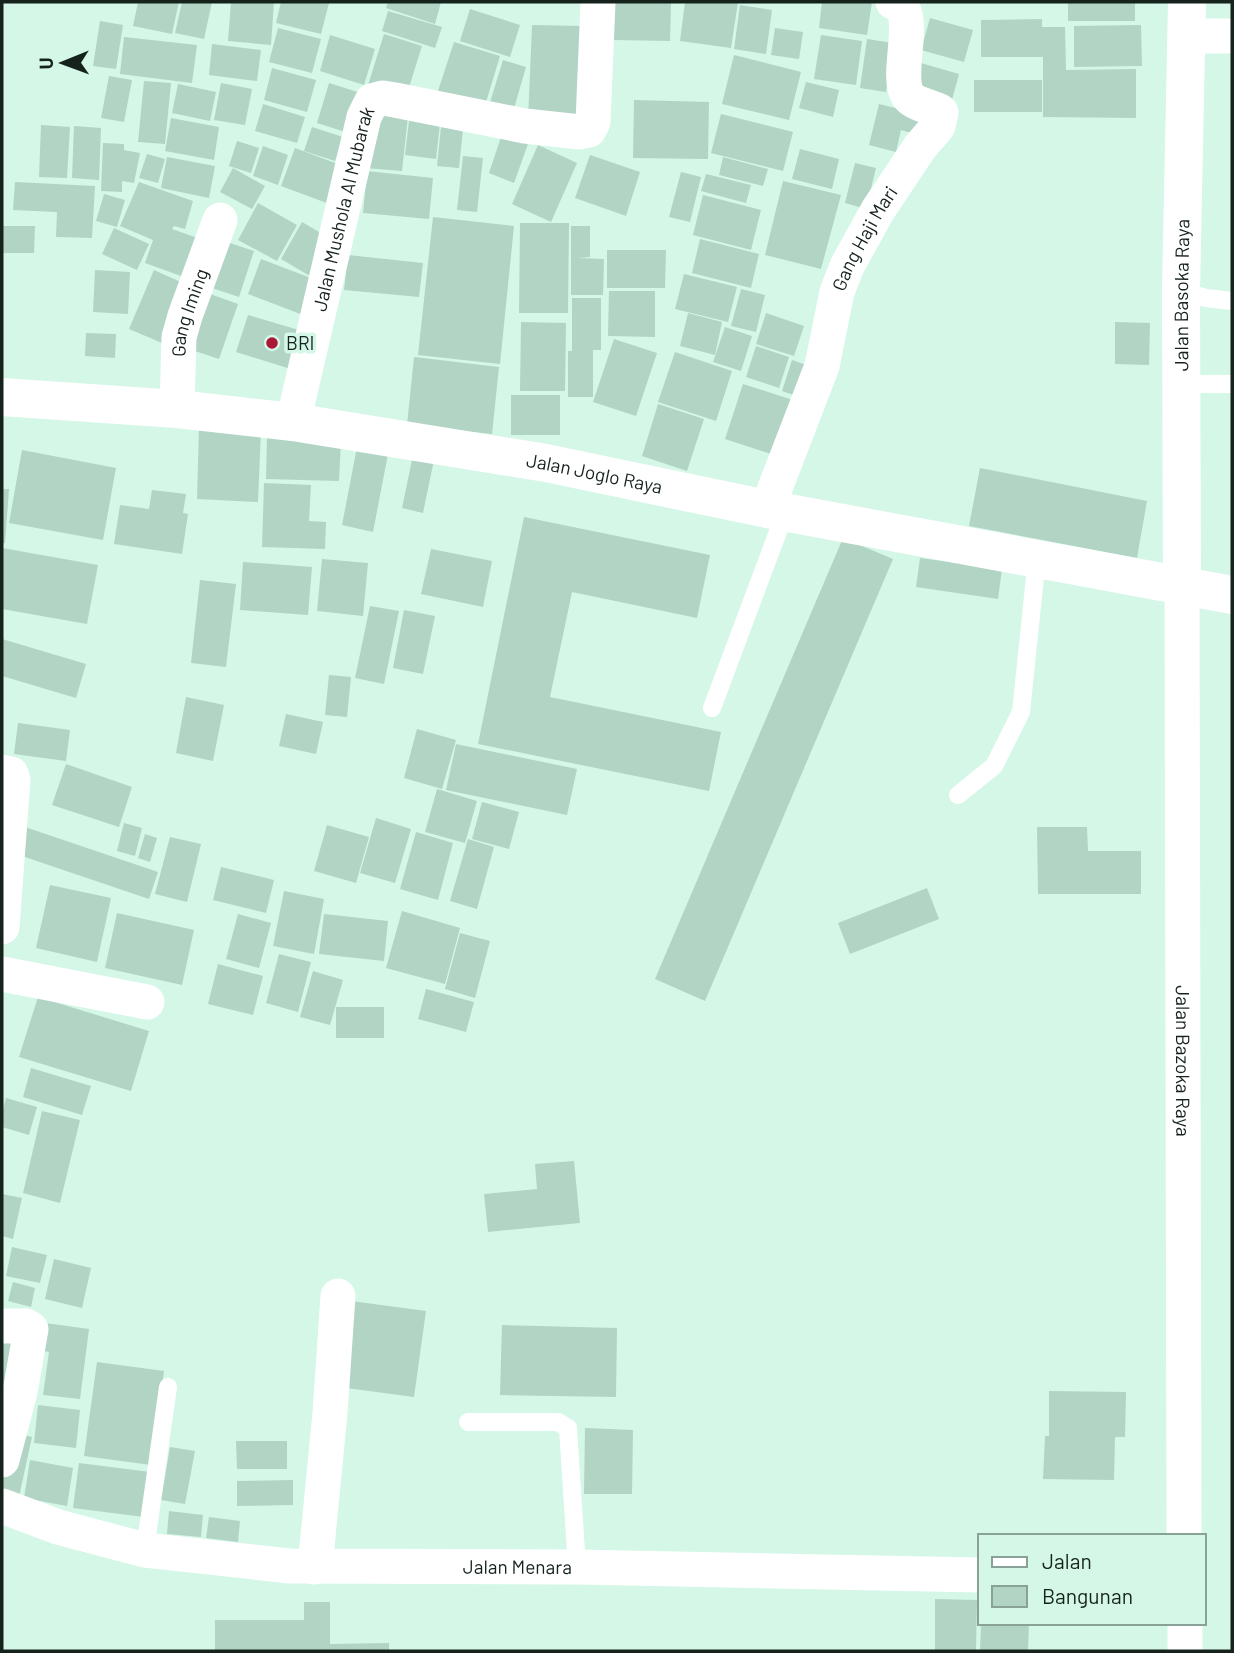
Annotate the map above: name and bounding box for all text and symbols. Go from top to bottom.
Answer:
north arrow [28,28,98,98]
text: U [34,57,57,69]
street label: Jalan Mushola Al Mubarak [307,102,379,313]
street label: Gang Haji Mari [827,181,902,294]
street label: Jalan Basoka Raya [1169,219,1193,371]
street label: Gang Iming [166,265,212,357]
place label: BRI [286,331,314,354]
marker: BRI [264,335,280,351]
street label: Jalan Joglo Raya [525,448,665,498]
street label: Jalan Bazoka Raya [1172,985,1195,1137]
legend [978,1534,1206,1625]
text: Jalan [1042,1548,1092,1573]
street label: Jalan Menara [463,1555,572,1578]
text: Bangunan [1042,1583,1133,1608]

